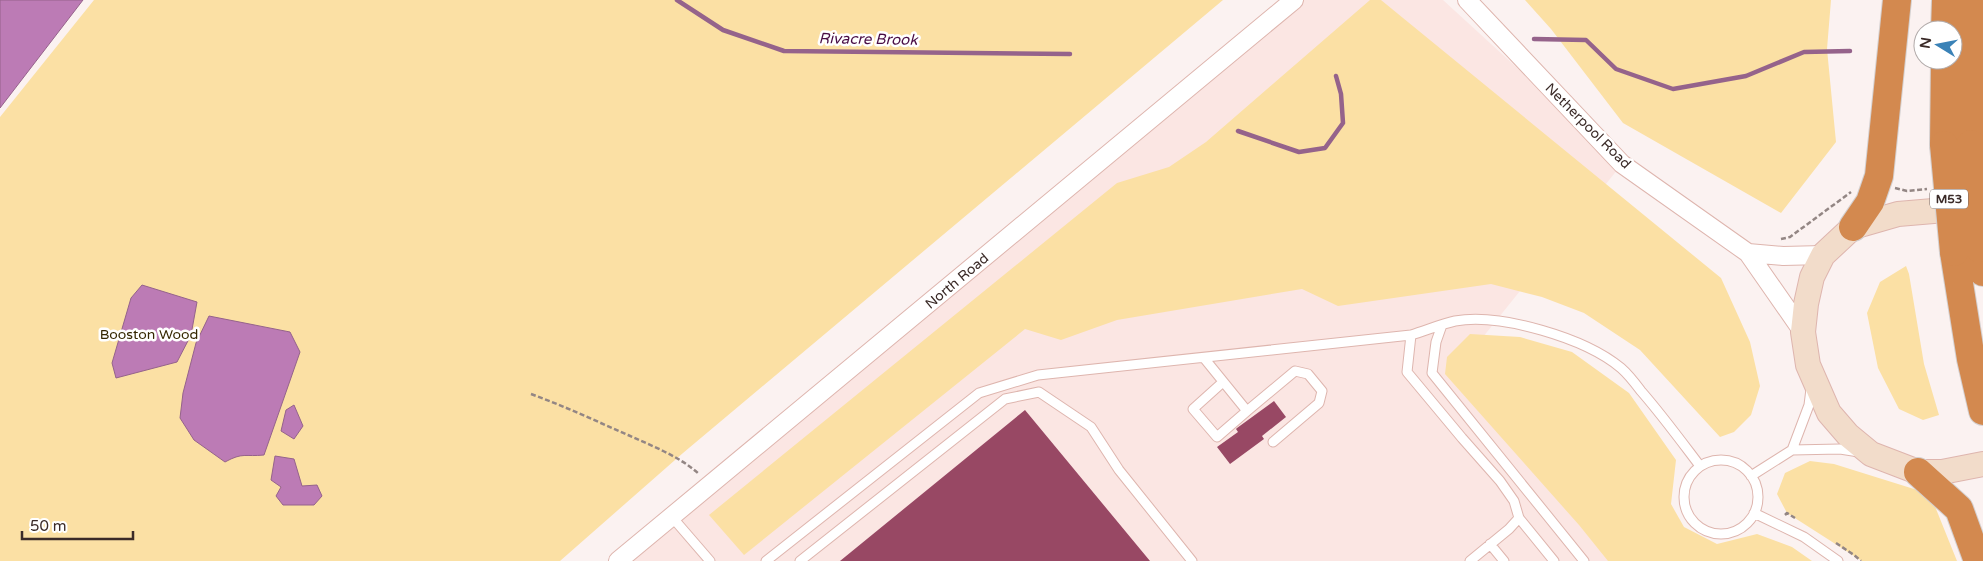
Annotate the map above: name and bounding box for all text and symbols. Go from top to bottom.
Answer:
north arrow [1913,20,1963,70]
water label: Rivacre Brook [818,29,919,49]
text: N [1916,36,1935,50]
street label: Netherpool Road [1542,80,1634,172]
road number: M53 [1930,190,1968,208]
street label: North Road [922,250,992,312]
park label: Booston Wood [100,326,198,343]
scale bar [22,508,134,540]
text: 50 m [30,517,67,535]

